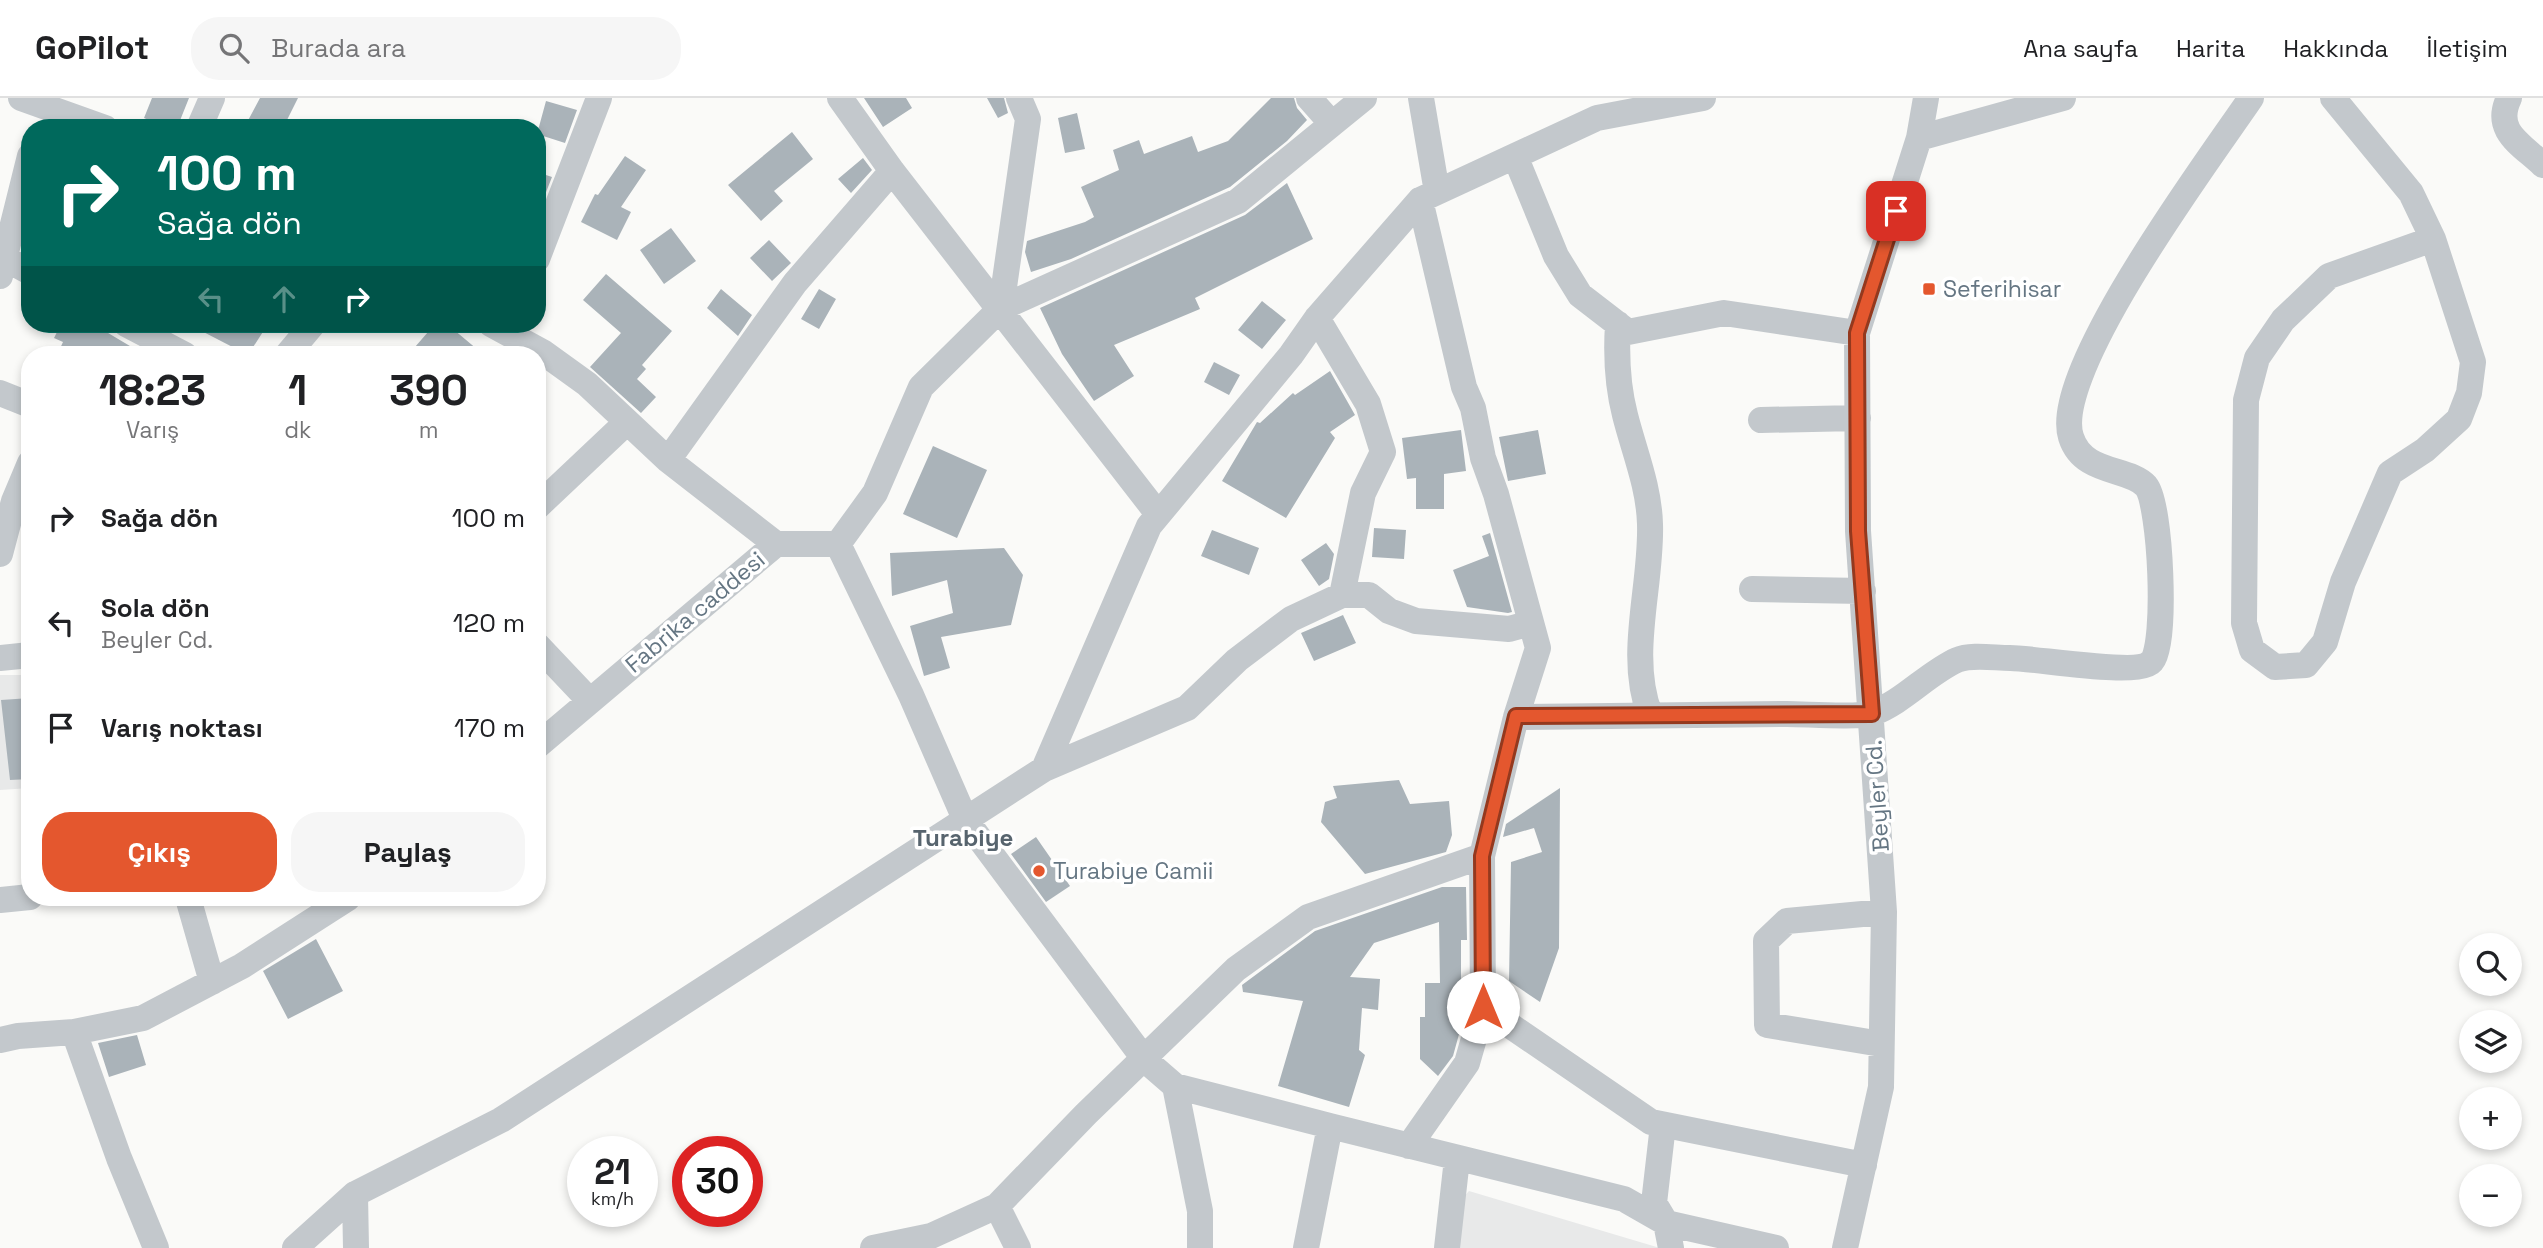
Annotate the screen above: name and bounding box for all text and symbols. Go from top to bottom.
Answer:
search box [191,17,681,80]
text: GoPilot [35,27,149,69]
icon: search [215,29,253,67]
text: Burada ara [271,31,406,65]
text: Ana sayfa [2023,33,2138,64]
text: Harita [2176,33,2245,64]
text: Hakkında [2283,33,2388,64]
text: İletişim [2426,33,2508,64]
text: 100 m [157,142,297,204]
icon: right [42,147,133,238]
pin [1866,181,1926,241]
icon: arrive [1877,192,1915,230]
text: Sağa dön [157,203,302,243]
place label: Seferihisar [1943,274,2061,304]
icon: left [192,280,230,318]
icon: ahead [265,280,303,318]
icon: right [338,280,376,318]
marker: Seferihisar [1921,281,1937,297]
text: 18:23 [99,364,206,417]
text: 1 [288,364,307,417]
text: 390 [389,364,468,417]
text: Varış [126,415,179,445]
text: dk [284,415,311,445]
text: m [419,415,439,445]
icon: right [42,499,80,537]
text: Sağa dön [101,501,218,535]
text: 100 m [452,501,525,535]
street label: Fabrika caddesi [619,545,771,679]
text: Sola dön [101,591,210,625]
icon: left [42,604,80,642]
text: 120 m [453,606,525,640]
text: Beyler Cd. [101,625,213,655]
icon: arrive [42,709,80,747]
text: Varış noktası [101,711,263,745]
text: 170 m [454,711,525,745]
street label: Beyler Cd. [1858,739,1896,853]
button: Çıkış [42,812,277,892]
button: Paylaş [291,812,525,892]
district label: Turabiye [913,822,1013,853]
place label: Turabiye Camii [1053,856,1213,886]
marker: Turabiye Camii [1031,863,1047,879]
map controls [2459,933,2522,1227]
button: search [2459,933,2522,996]
position arrow [1446,970,1520,1044]
button: layers [2459,1010,2522,1073]
button: + [2459,1087,2522,1150]
speed limit sign: 30 [672,1136,763,1227]
text: 21 [594,1150,631,1194]
button: − [2459,1164,2522,1227]
text: km/h [591,1187,634,1210]

